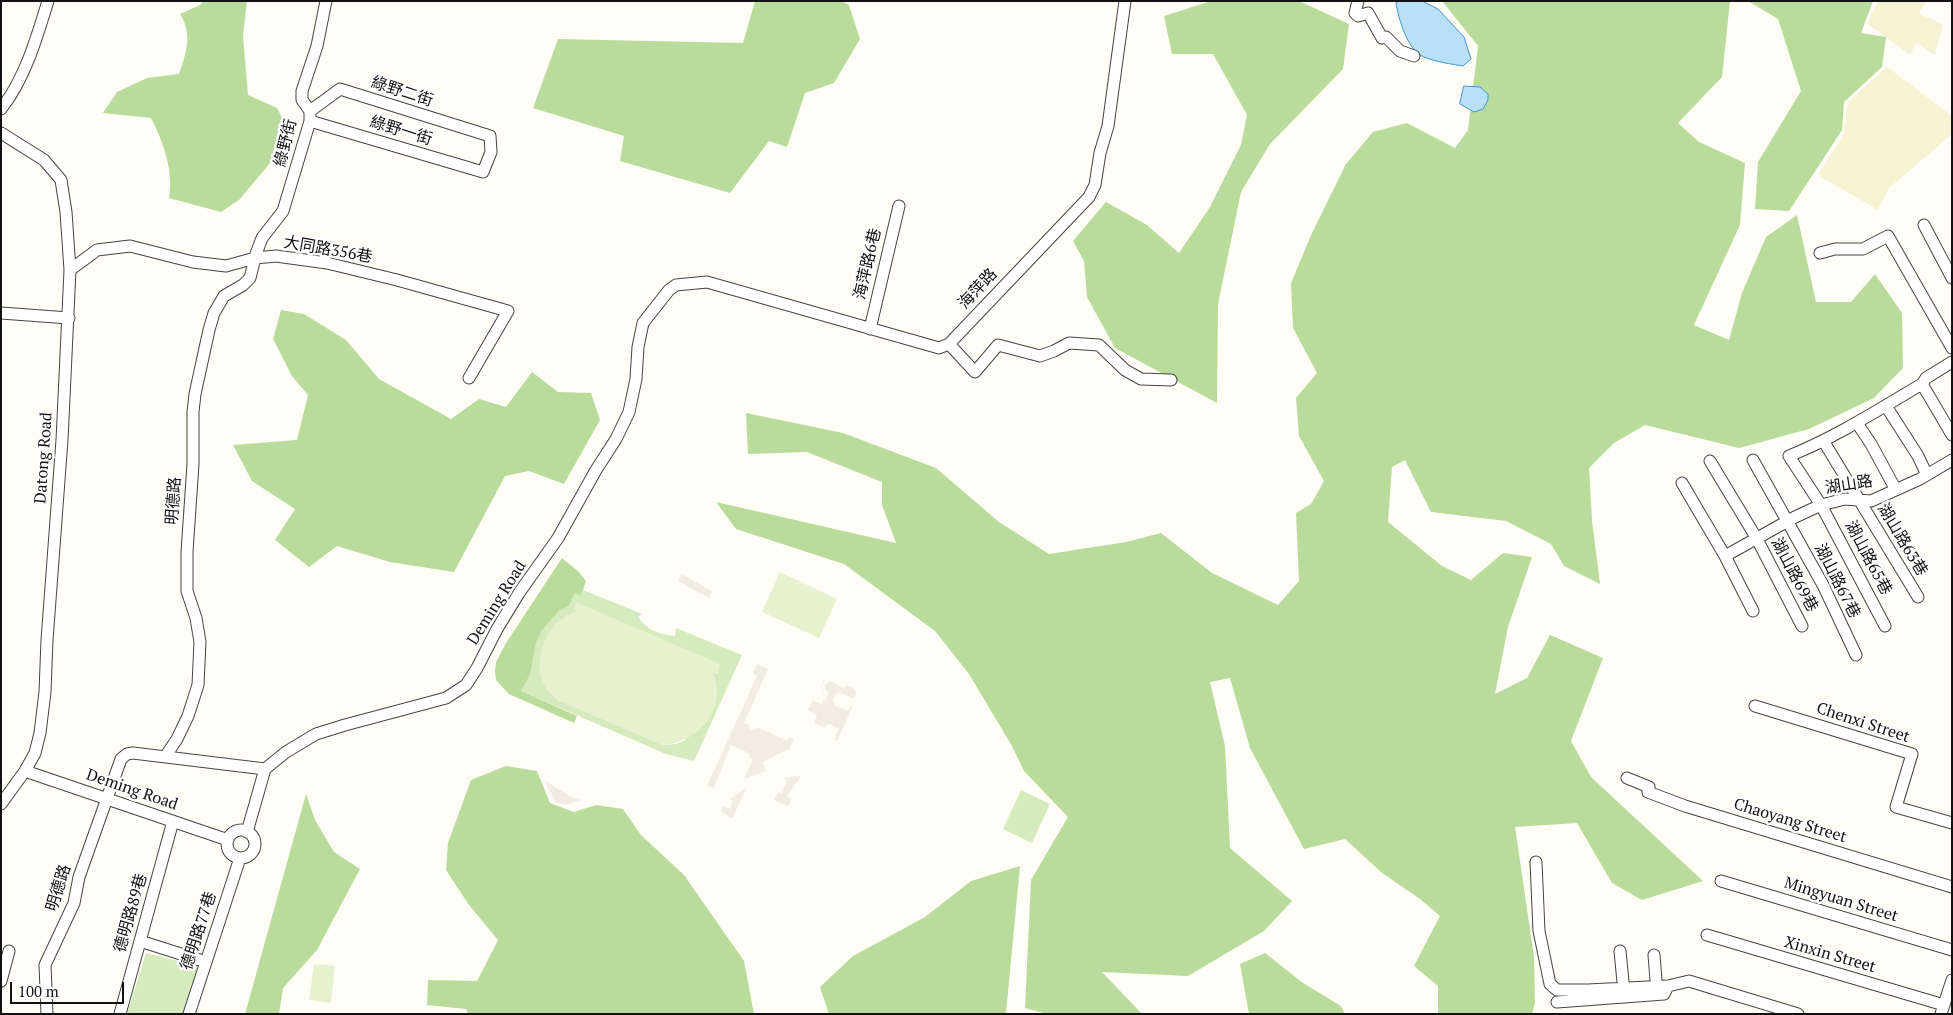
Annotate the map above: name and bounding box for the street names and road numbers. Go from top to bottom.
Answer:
street label: 綠野二街 [369,73,435,111]
street label: 綠野一街 [368,112,434,150]
street label: 綠野街 [271,117,301,169]
street label: 海萍路6巷 [850,227,886,301]
street label: 大同路356巷 [282,233,374,267]
street label: 海萍路 [955,265,1001,313]
street label: Datong Road [31,412,57,504]
street label: 湖山路 [1824,472,1874,498]
street label: 明德路 [163,476,185,526]
street label: 湖山路63巷 [1873,500,1931,580]
street label: 湖山路65巷 [1840,518,1896,598]
street label: 湖山路69巷 [1766,535,1822,615]
street label: 湖山路67巷 [1810,541,1864,621]
street label: Deming Road [464,557,530,649]
street label: Chenxi Street [1814,699,1912,747]
street label: Deming Road [84,765,180,815]
street label: Chaoyang Street [1731,795,1849,847]
street label: 明德路 [43,862,75,914]
street label: 德明路89巷 [111,871,151,955]
street label: Mingyuan Street [1782,874,1900,926]
street label: 德明路77巷 [177,889,221,973]
street label: Xinxin Street [1782,933,1878,977]

